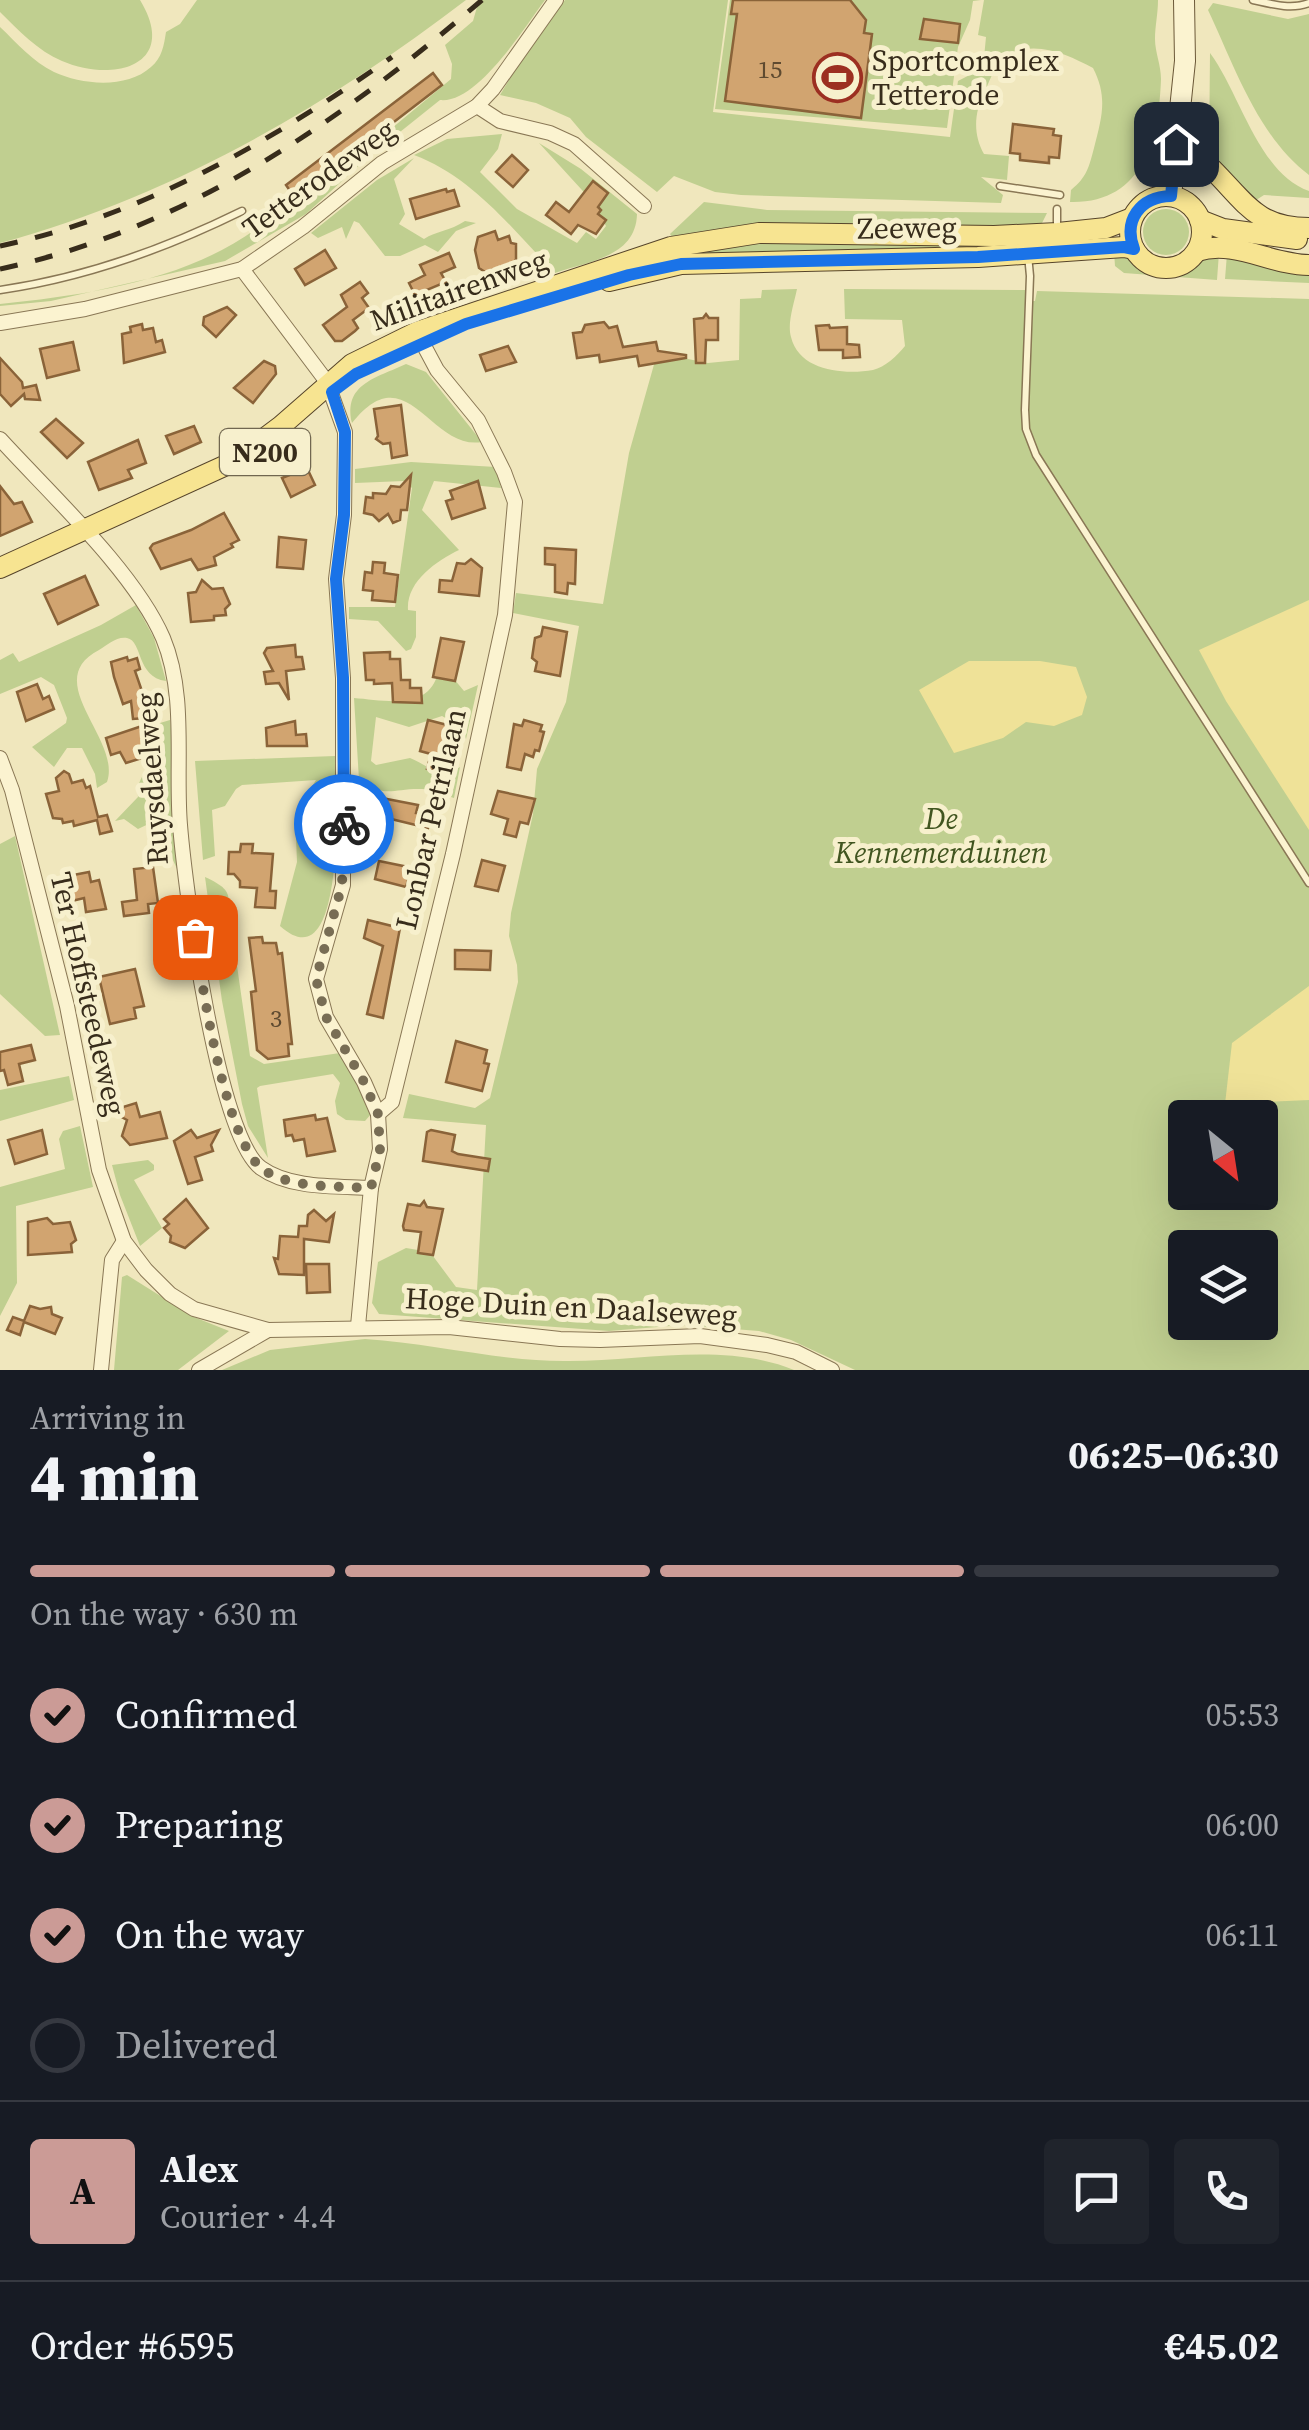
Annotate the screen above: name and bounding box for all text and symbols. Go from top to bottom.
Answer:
place label: Sportcomplex Tetterode [872,40,1059,115]
house number: 15 [757,52,783,86]
sports icon: Sportcomplex Tetterode [811,52,863,104]
pin [1134,102,1219,187]
street label: Tetterodeweg [234,109,404,248]
icon: home [1149,117,1204,172]
street label: Zeeweg [857,206,957,249]
street label: Militairenweg [364,238,553,341]
road number: N200 [220,429,310,475]
street label: Ruysdaelweg [125,691,178,867]
street label: Lonbar Petrilaan [385,704,476,933]
courier [294,774,394,874]
icon: bike [317,797,372,852]
park label: De Kennemerduinen [834,798,1048,873]
street label: Ter Hoffsteedeweg [41,868,136,1120]
pin [153,895,238,980]
icon: bag [168,910,223,965]
house number: 3 [270,1001,282,1035]
north arrow [1168,1100,1278,1210]
map controls [1168,1100,1278,1340]
button: layers [1168,1230,1278,1340]
street label: Hoge Duin en Daalseweg [404,1277,738,1336]
text: Arriving in [30,1396,185,1440]
text: 06:25–06:30 [1068,1429,1279,1481]
text: 4 min [30,1433,200,1522]
text: On the way · 630 m [30,1592,298,1636]
icon: check [30,1688,85,1743]
text: Confirmed [115,1689,297,1741]
text: 05:53 [1205,1693,1279,1737]
icon: check [30,1798,85,1853]
text: Preparing [115,1799,283,1851]
text: 06:00 [1205,1803,1279,1847]
icon: check [30,1908,85,1963]
text: On the way [115,1909,304,1961]
text: 06:11 [1205,1913,1279,1957]
text: Delivered [115,2019,278,2071]
button: chat [1044,2139,1149,2244]
button: phone [1174,2139,1279,2244]
text: Alex [160,2143,238,2195]
text: A [70,2165,95,2217]
text: Courier · 4.4 [160,2195,335,2239]
text: Order #6595 [30,2320,234,2372]
text: €45.02 [1165,2320,1279,2372]

